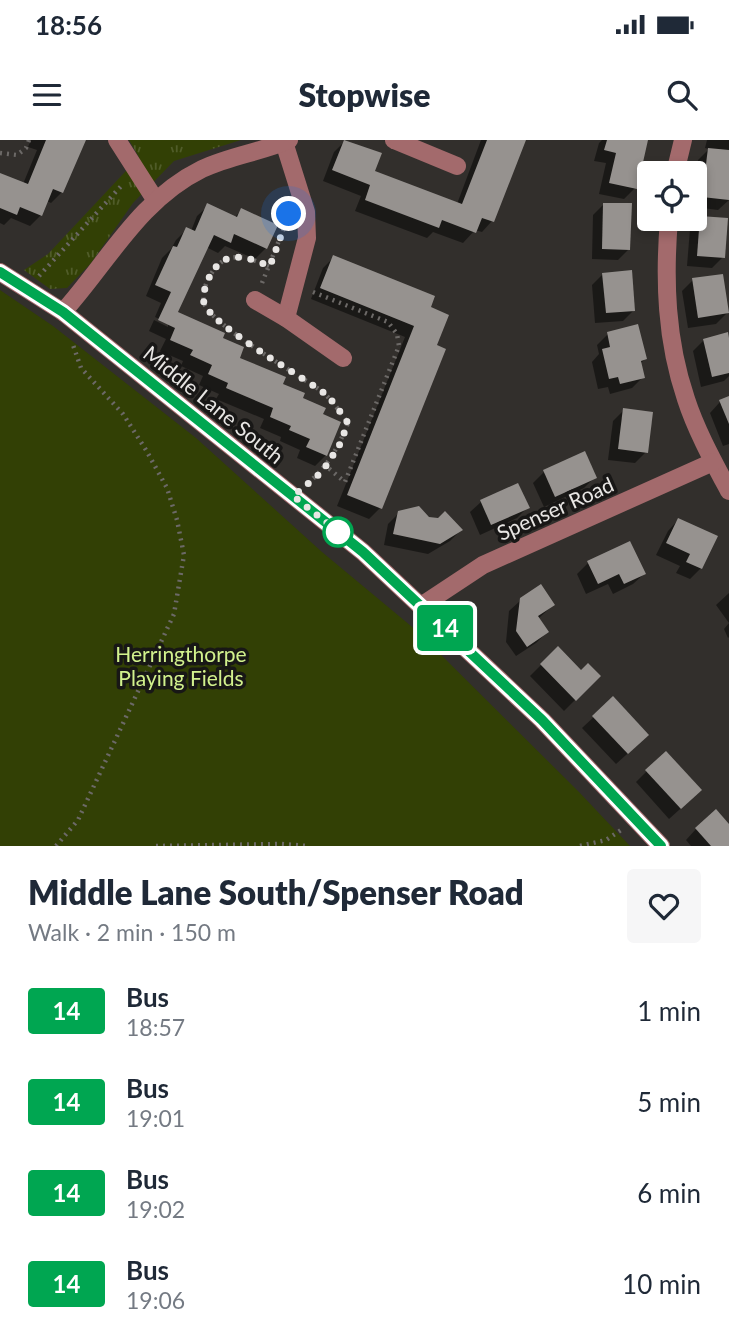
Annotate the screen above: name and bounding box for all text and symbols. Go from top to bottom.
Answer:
text: 18:56 [35,9,102,41]
text: Stopwise [298,75,431,114]
icon: menu [28,76,66,114]
icon: search [663,76,701,114]
map controls [637,161,707,231]
button: locate [637,161,707,231]
your location [271,196,306,231]
street label: Middle Lane South [139,340,289,468]
street label: Spenser Road [493,471,617,545]
unlabelled marker [323,517,353,547]
line badge: 14 [414,605,476,651]
text: 14 [431,613,459,642]
park label: Herringthorpe Playing Fields [115,641,247,690]
button: heart [627,869,701,943]
text: Middle Lane South/Spenser Road [28,872,524,912]
text: Walk · 2 min · 150 m [28,918,236,946]
text: Bus [126,981,169,1013]
text: 1 min [637,995,701,1027]
text: 14 [53,996,80,1025]
text: 18:57 [126,1013,185,1041]
text: Bus [126,1072,169,1104]
text: 5 min [637,1086,701,1118]
text: 14 [53,1087,80,1116]
text: 19:01 [126,1104,185,1132]
text: Bus [126,1163,169,1195]
text: 6 min [637,1177,701,1209]
text: 14 [53,1178,80,1207]
text: 19:02 [126,1195,185,1223]
text: Bus [126,1254,169,1286]
text: 10 min [622,1268,701,1300]
text: 14 [53,1269,80,1298]
text: 19:06 [126,1286,185,1314]

